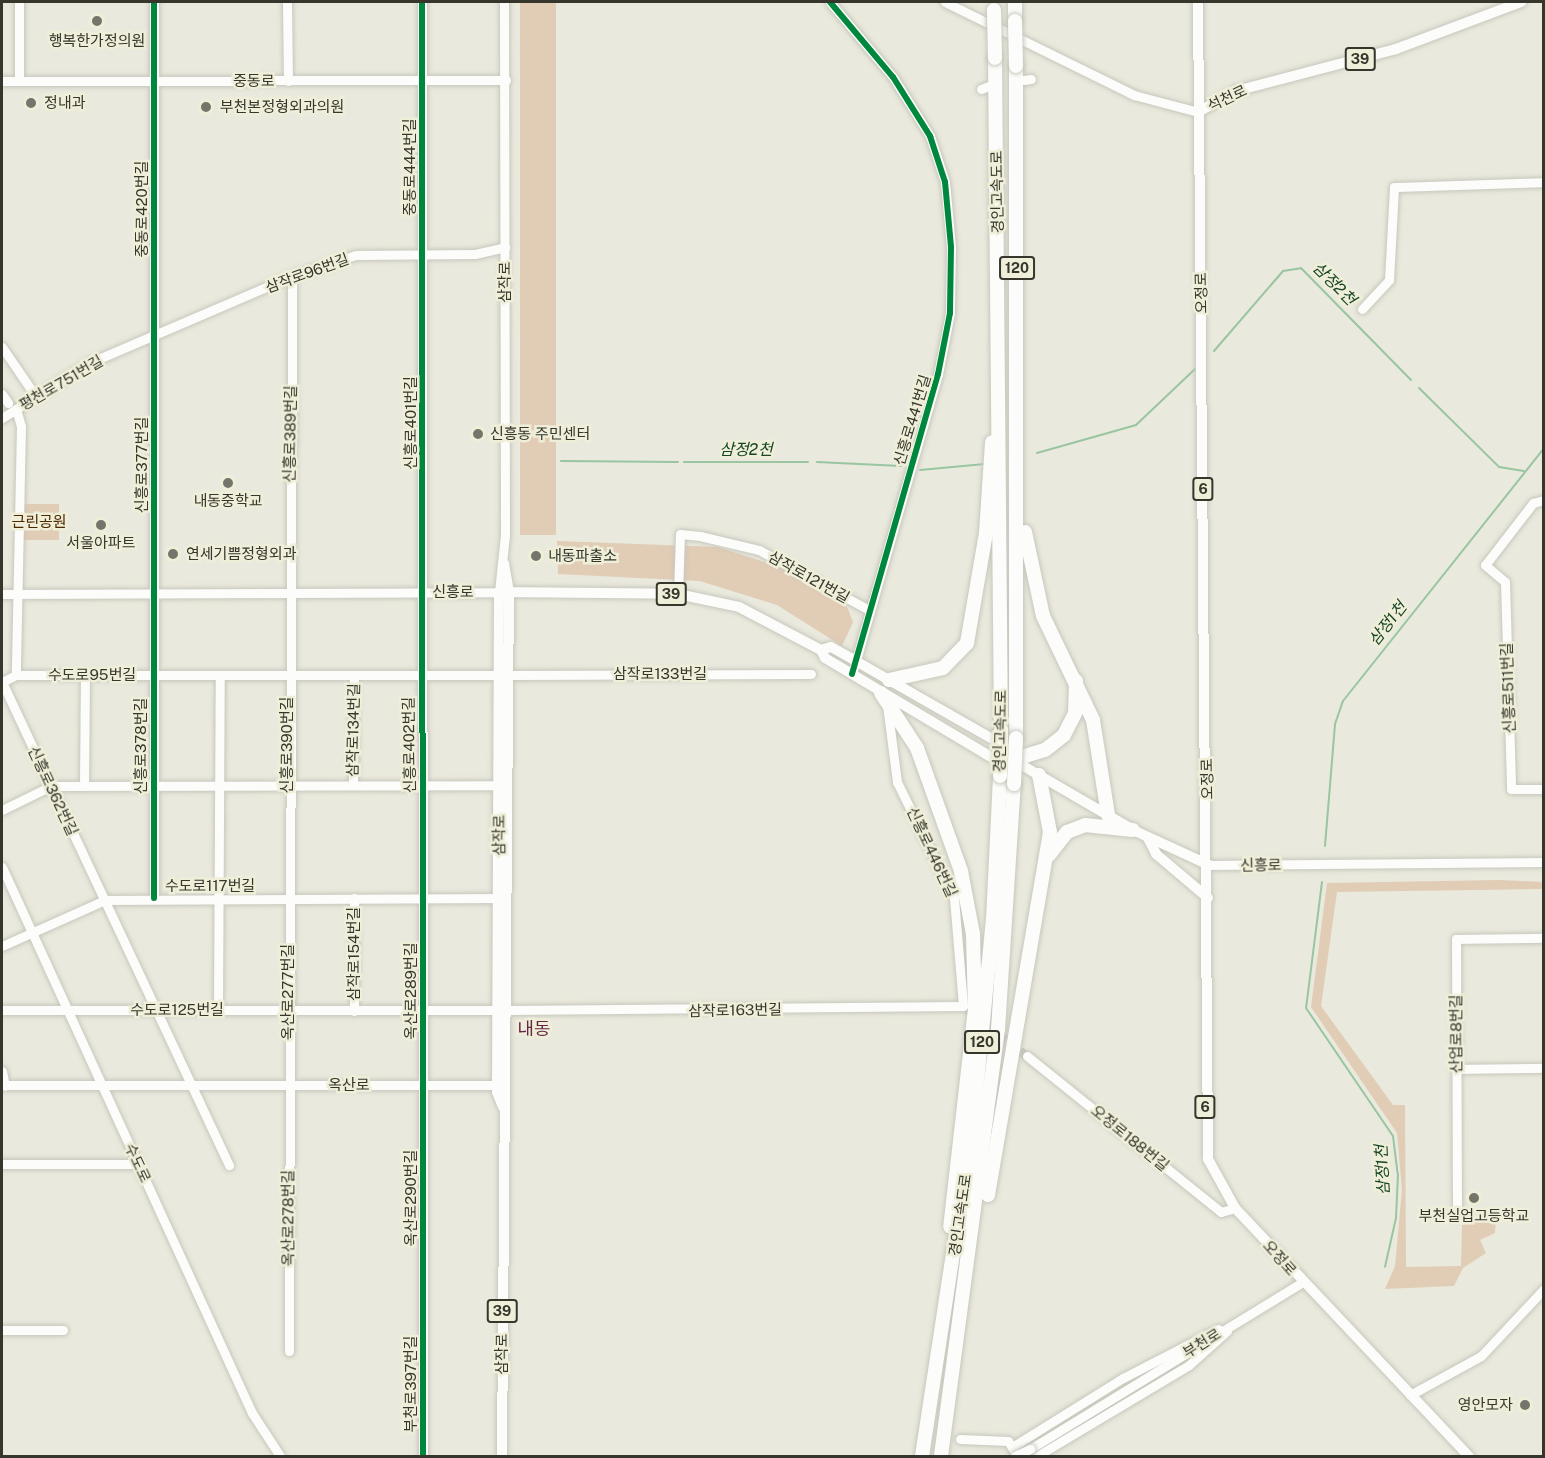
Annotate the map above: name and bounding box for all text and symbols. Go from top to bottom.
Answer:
marker: 행복한가정의원 [88,12,106,30]
place label: 행복한가정의원 [49,32,145,50]
road number: 39 [1344,48,1376,70]
street label: 중동로 [233,72,275,90]
street label: 석천로 [1204,81,1250,115]
marker: 정내과 [22,94,40,112]
place label: 정내과 [44,94,85,112]
marker: 부천본정형외과의원 [197,98,215,116]
place label: 부천본정형외과의원 [220,98,344,116]
street label: 중동로444번길 [401,118,419,216]
street label: 경인고속도로 [987,150,1007,234]
street label: 중동로420번길 [133,161,151,257]
street label: 삼작로96번길 [263,250,351,296]
road number: 120 [999,257,1035,279]
water label: 삼정2천 [1308,258,1360,310]
street label: 삼작로 [496,261,514,303]
street label: 오정로 [1192,272,1210,314]
street label: 평천로751번길 [16,352,106,414]
street label: 신흥로441번길 [890,372,934,468]
street label: 신흥로401번길 [402,376,420,470]
street label: 신흥로389번길 [280,385,300,483]
street label: 신흥로377번길 [133,417,151,513]
place label: 신흥동 주민센터 [490,425,590,443]
marker: 신흥동 주민센터 [471,427,485,441]
water label: 삼정2천 [719,440,773,460]
marker: 내동중학교 [221,476,235,490]
road number: 6 [1191,478,1215,500]
place label: 내동중학교 [194,492,262,510]
park label: 근린공원 [11,513,67,531]
marker: 서울아파트 [94,518,108,532]
place label: 서울아파트 [67,534,135,552]
marker: 연세기쁨정형외과 [164,545,182,563]
place label: 연세기쁨정형외과 [186,545,296,563]
place label: 내동파출소 [548,547,617,565]
street label: 삼작로121번길 [765,547,853,607]
marker: 내동파출소 [529,549,543,563]
street label: 신흥로 [432,583,474,601]
road number: 39 [654,583,688,605]
water label: 삼정1천 [1365,598,1411,650]
street label: 신흥로511번길 [1497,642,1519,734]
street label: 삼작로133번길 [613,665,707,683]
street label: 수도로95번길 [48,666,136,684]
street label: 삼작로134번길 [343,683,363,777]
street label: 경인고속도로 [990,689,1010,773]
street label: 신흥로390번길 [278,697,296,793]
street label: 신흥로402번길 [399,697,419,793]
street label: 신흥로378번길 [132,698,150,794]
street label: 신흥로362번길 [24,743,82,839]
street label: 오정로 [1198,758,1216,800]
street label: 신흥로446번길 [903,804,961,900]
street label: 삼작로 [490,814,508,856]
street label: 신흥로 [1240,856,1282,874]
street label: 수도로117번길 [165,877,255,895]
street label: 삼작로154번길 [345,907,363,1001]
street label: 옥산로289번길 [402,943,420,1039]
street label: 옥산로277번길 [279,944,297,1040]
street label: 산업로8번길 [1447,995,1465,1073]
street label: 삼작로163번길 [688,1000,782,1020]
street label: 수도로125번길 [130,1001,224,1019]
district label: 내동 [517,1018,551,1040]
road number: 120 [964,1031,1000,1053]
street label: 옥산로 [328,1076,370,1094]
road number: 6 [1193,1096,1217,1118]
street label: 오정로188번길 [1088,1101,1172,1175]
street label: 수도로 [121,1140,155,1186]
water label: 삼정1천 [1372,1144,1394,1196]
street label: 옥산로290번길 [402,1150,420,1246]
street label: 옥산로278번길 [279,1170,297,1266]
street label: 경인고속도로 [945,1173,975,1257]
marker: 부천실업고등학교 [1467,1191,1481,1205]
place label: 부천실업고등학교 [1419,1207,1529,1225]
street label: 오정로 [1259,1237,1301,1279]
road number: 39 [486,1300,518,1322]
street label: 부천로 [1180,1324,1224,1362]
street label: 삼작로 [493,1333,511,1375]
street label: 부천로397번길 [402,1336,420,1432]
place label: 영안모자 [1458,1396,1513,1414]
marker: 영안모자 [1518,1398,1532,1412]

